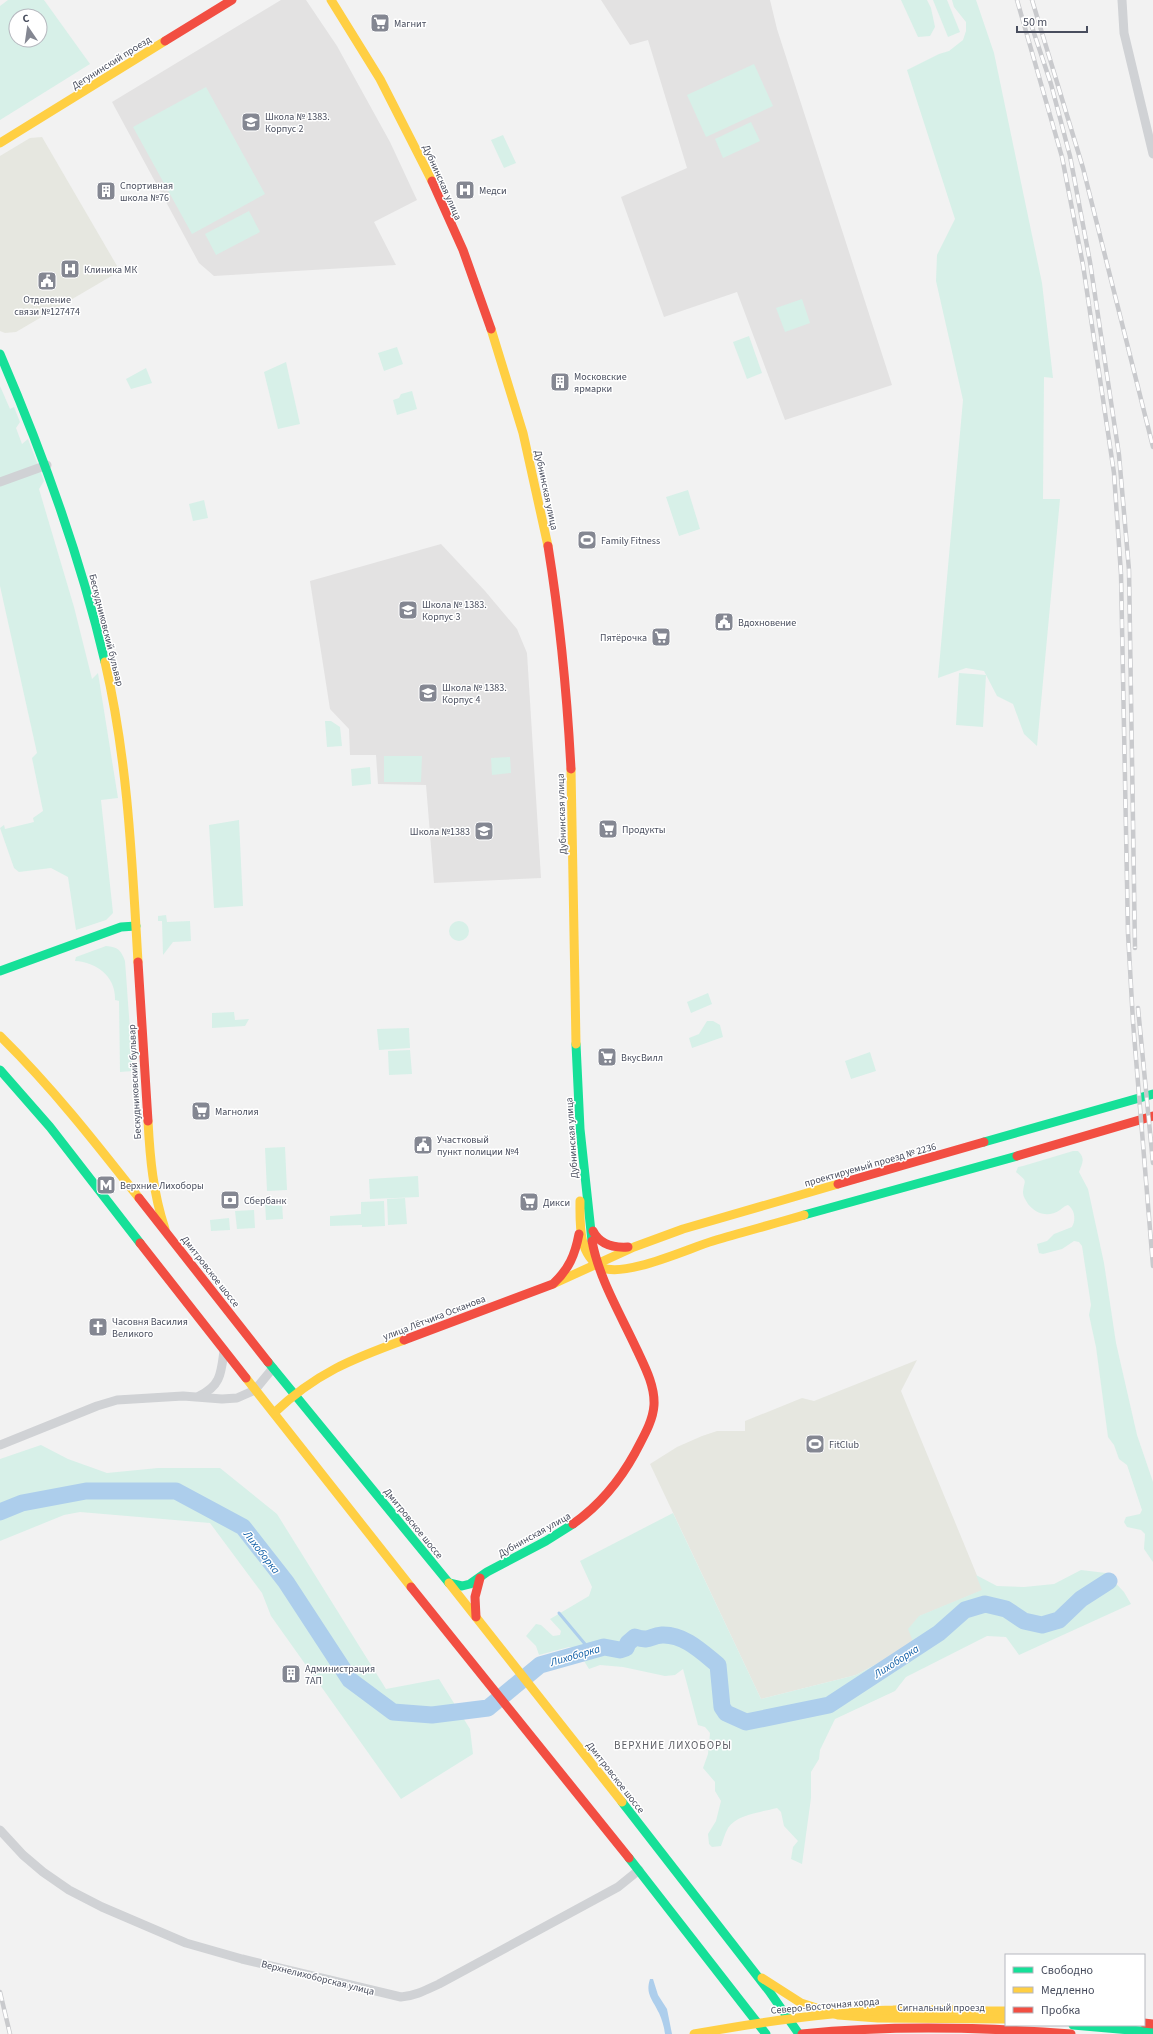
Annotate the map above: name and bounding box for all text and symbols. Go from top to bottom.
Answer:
north arrow [8,8,48,48]
scale bar [1017,8,1087,34]
text: С [21,11,31,27]
supermarket icon: Магнит [369,12,391,34]
text: 50 m [1023,14,1047,31]
place label: Магнит [394,17,427,31]
street label: Дегунинский проезд [69,32,154,93]
place label: Школа № 1383. Корпус 2 [265,110,330,136]
school or university icon: Школа № 1383. Корпус 2 [240,111,262,133]
street label: Дубнинская улица [419,142,465,222]
place label: Спортивная школа №76 [120,179,173,205]
hospital icon: Медси [454,179,476,201]
building icon: Спортивная школа №76 [95,180,117,202]
place label: Медси [479,184,507,198]
hospital icon: Клиника МК [59,258,81,280]
place label: Клиника МК [84,263,137,277]
public building icon: Отделение связи №127474 [36,270,58,292]
place label: Отделение связи №127474 [14,293,80,319]
place label: Московские ярмарки [574,370,627,396]
building icon: Московские ярмарки [549,371,571,393]
street label: Дубнинская улица [531,449,561,531]
sports icon: Family Fitness [576,529,598,551]
place label: Family Fitness [601,534,660,548]
street label: Бескудниковский бульвар [85,573,127,688]
place label: Школа № 1383. Корпус 3 [422,598,487,624]
school or university icon: Школа № 1383. Корпус 3 [397,599,419,621]
public building icon: Вдохновение [713,611,735,633]
place label: Вдохновение [738,616,796,630]
supermarket icon: Пятёрочка [650,626,672,648]
place label: Пятёрочка [600,631,647,645]
place label: Школа № 1383. Корпус 4 [442,681,507,707]
school or university icon: Школа № 1383. Корпус 4 [417,682,439,704]
street label: Дубнинская улица [554,773,570,855]
supermarket icon: Продукты [597,818,619,840]
school or university icon: Школа №1383 [473,820,495,842]
place label: Продукты [622,823,666,837]
place label: Школа №1383 [410,825,470,839]
street label: Бескудниковский бульвар [125,1024,145,1140]
supermarket icon: ВкусВилл [596,1046,618,1068]
place label: ВкусВилл [621,1051,663,1065]
street label: Дубнинская улица [562,1097,582,1179]
supermarket icon: Магнолия [190,1100,212,1122]
place label: Магнолия [215,1105,259,1119]
place label: Участковый пункт полиции №4 [437,1133,519,1159]
public building icon: Участковый пункт полиции №4 [412,1134,434,1156]
street label: проектируемый проезд № 2236 [803,1139,938,1191]
metro station icon: Верхние Лихоборы [95,1174,117,1196]
place label: Верхние Лихоборы [120,1179,204,1193]
bank icon: Сбербанк [219,1189,241,1211]
supermarket icon: Дикси [518,1191,540,1213]
place label: Сбербанк [244,1194,286,1208]
place label: Дикси [543,1196,570,1210]
street label: Дмитровское шоссе [178,1233,243,1310]
street label: улица Лётчика Осканова [381,1292,488,1344]
place label: Часовня Василия Великого [112,1315,188,1341]
church icon: Часовня Василия Великого [87,1316,109,1338]
sports icon: FitClub [804,1433,826,1455]
place label: FitClub [829,1438,859,1452]
street label: Дмитровское шоссе [380,1485,446,1562]
street label: Дубнинская улица [496,1509,573,1561]
water label: Лихоборка [239,1527,283,1577]
water label: Лихоборка [548,1641,602,1670]
water label: Лихоборка [870,1641,922,1682]
place label: Администрация 7АП [305,1662,375,1688]
building icon: Администрация 7АП [280,1663,302,1685]
district label: ВЕРХНИЕ ЛИХОБОРЫ [614,1738,732,1753]
street label: Дмитровское шоссе [583,1739,648,1816]
legend [1005,1954,1145,2026]
street label: Верхнелихоборская улица [260,1957,376,1999]
text: Свободно [1041,1962,1093,1979]
text: Медленно [1041,1982,1095,1999]
street label: Северо-Восточная хорда [770,1994,880,2018]
street label: Сигнальный проезд [897,2001,986,2015]
text: Пробка [1041,2002,1080,2019]

